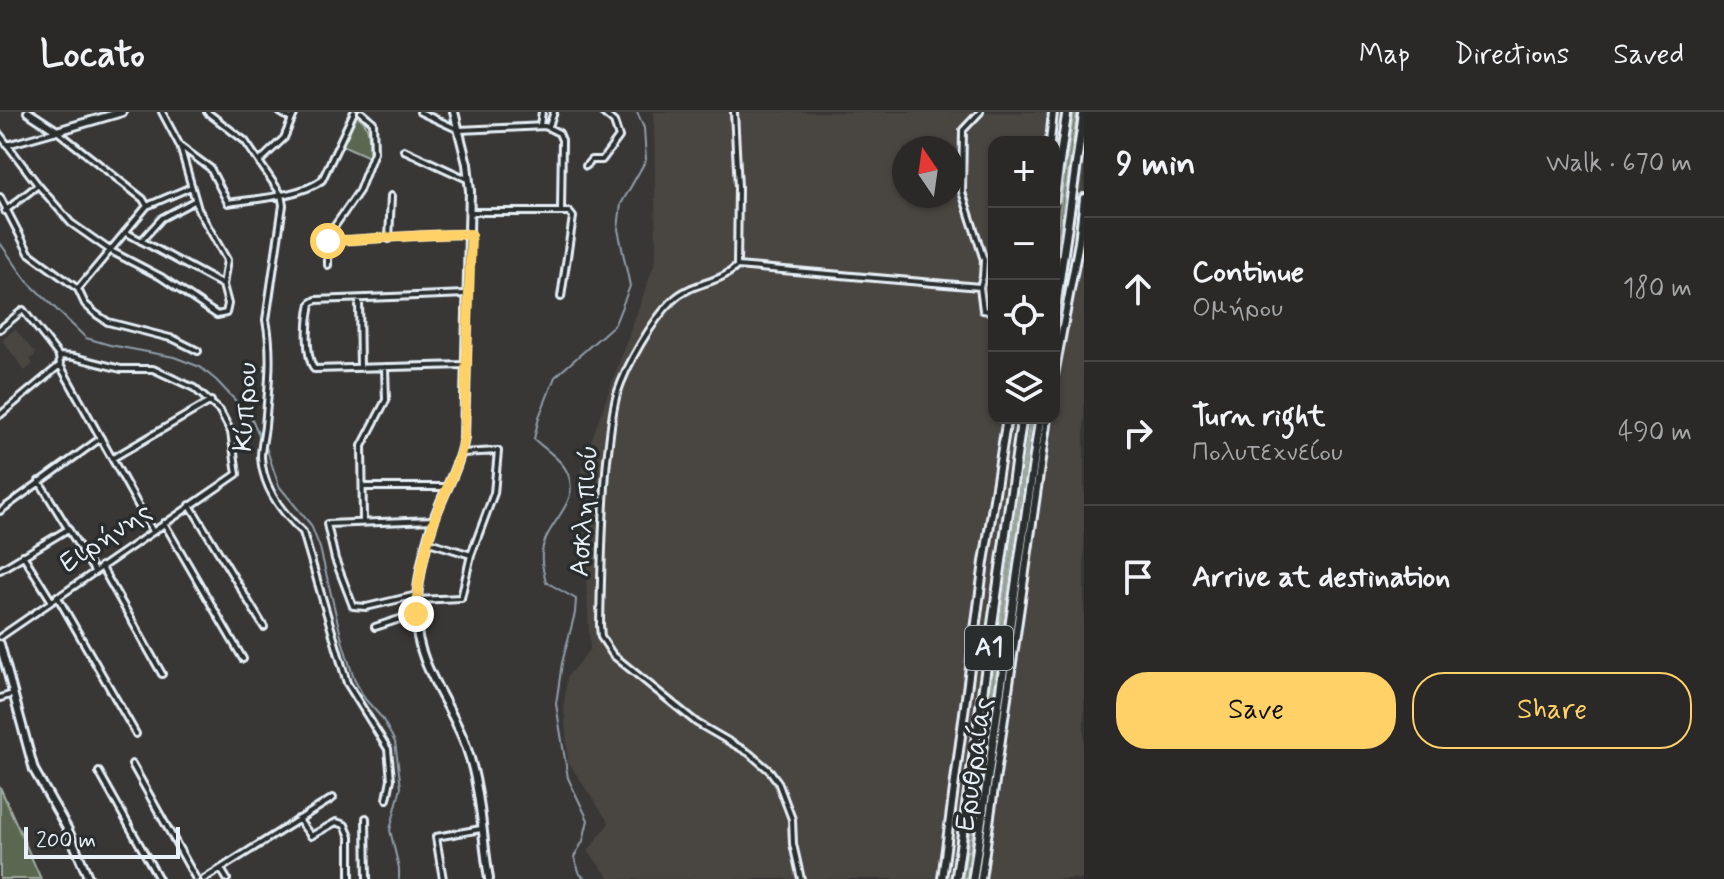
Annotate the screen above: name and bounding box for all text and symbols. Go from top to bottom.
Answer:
text: Locato [40,31,145,80]
text: Map [1359,37,1410,74]
text: Directions [1454,37,1569,74]
text: Saved [1613,37,1684,74]
north arrow [892,136,964,208]
map controls [988,136,1060,424]
button: + [988,136,1060,208]
text: 9 min [1116,142,1196,187]
text: Walk · 670 m [1546,147,1692,181]
button: − [988,208,1060,280]
route start [310,223,346,259]
text: Continue [1192,253,1304,292]
icon: ahead [1116,267,1160,311]
text: 180 m [1623,272,1692,306]
button: locate [988,280,1060,352]
text: Ομήρου [1192,292,1283,326]
button: layers [988,352,1060,424]
street label: Κύπρου [225,361,267,453]
text: Turn right [1192,397,1325,436]
icon: right [1116,411,1160,455]
text: 490 m [1618,416,1692,450]
text: Πολυτεχνείου [1192,436,1343,470]
street label: Ασκληπιού [562,444,608,578]
street label: Ειρήνης [53,494,159,582]
icon: arrive [1116,555,1160,599]
text: Arrive at destination [1192,558,1450,597]
route end [398,596,434,632]
road number: Α1 [965,626,1013,670]
button: Save [1116,672,1396,749]
button: Share [1412,672,1692,749]
street label: Ερυθραίας [947,695,1003,833]
scale bar [24,823,180,859]
text: 200 m [36,827,96,855]

